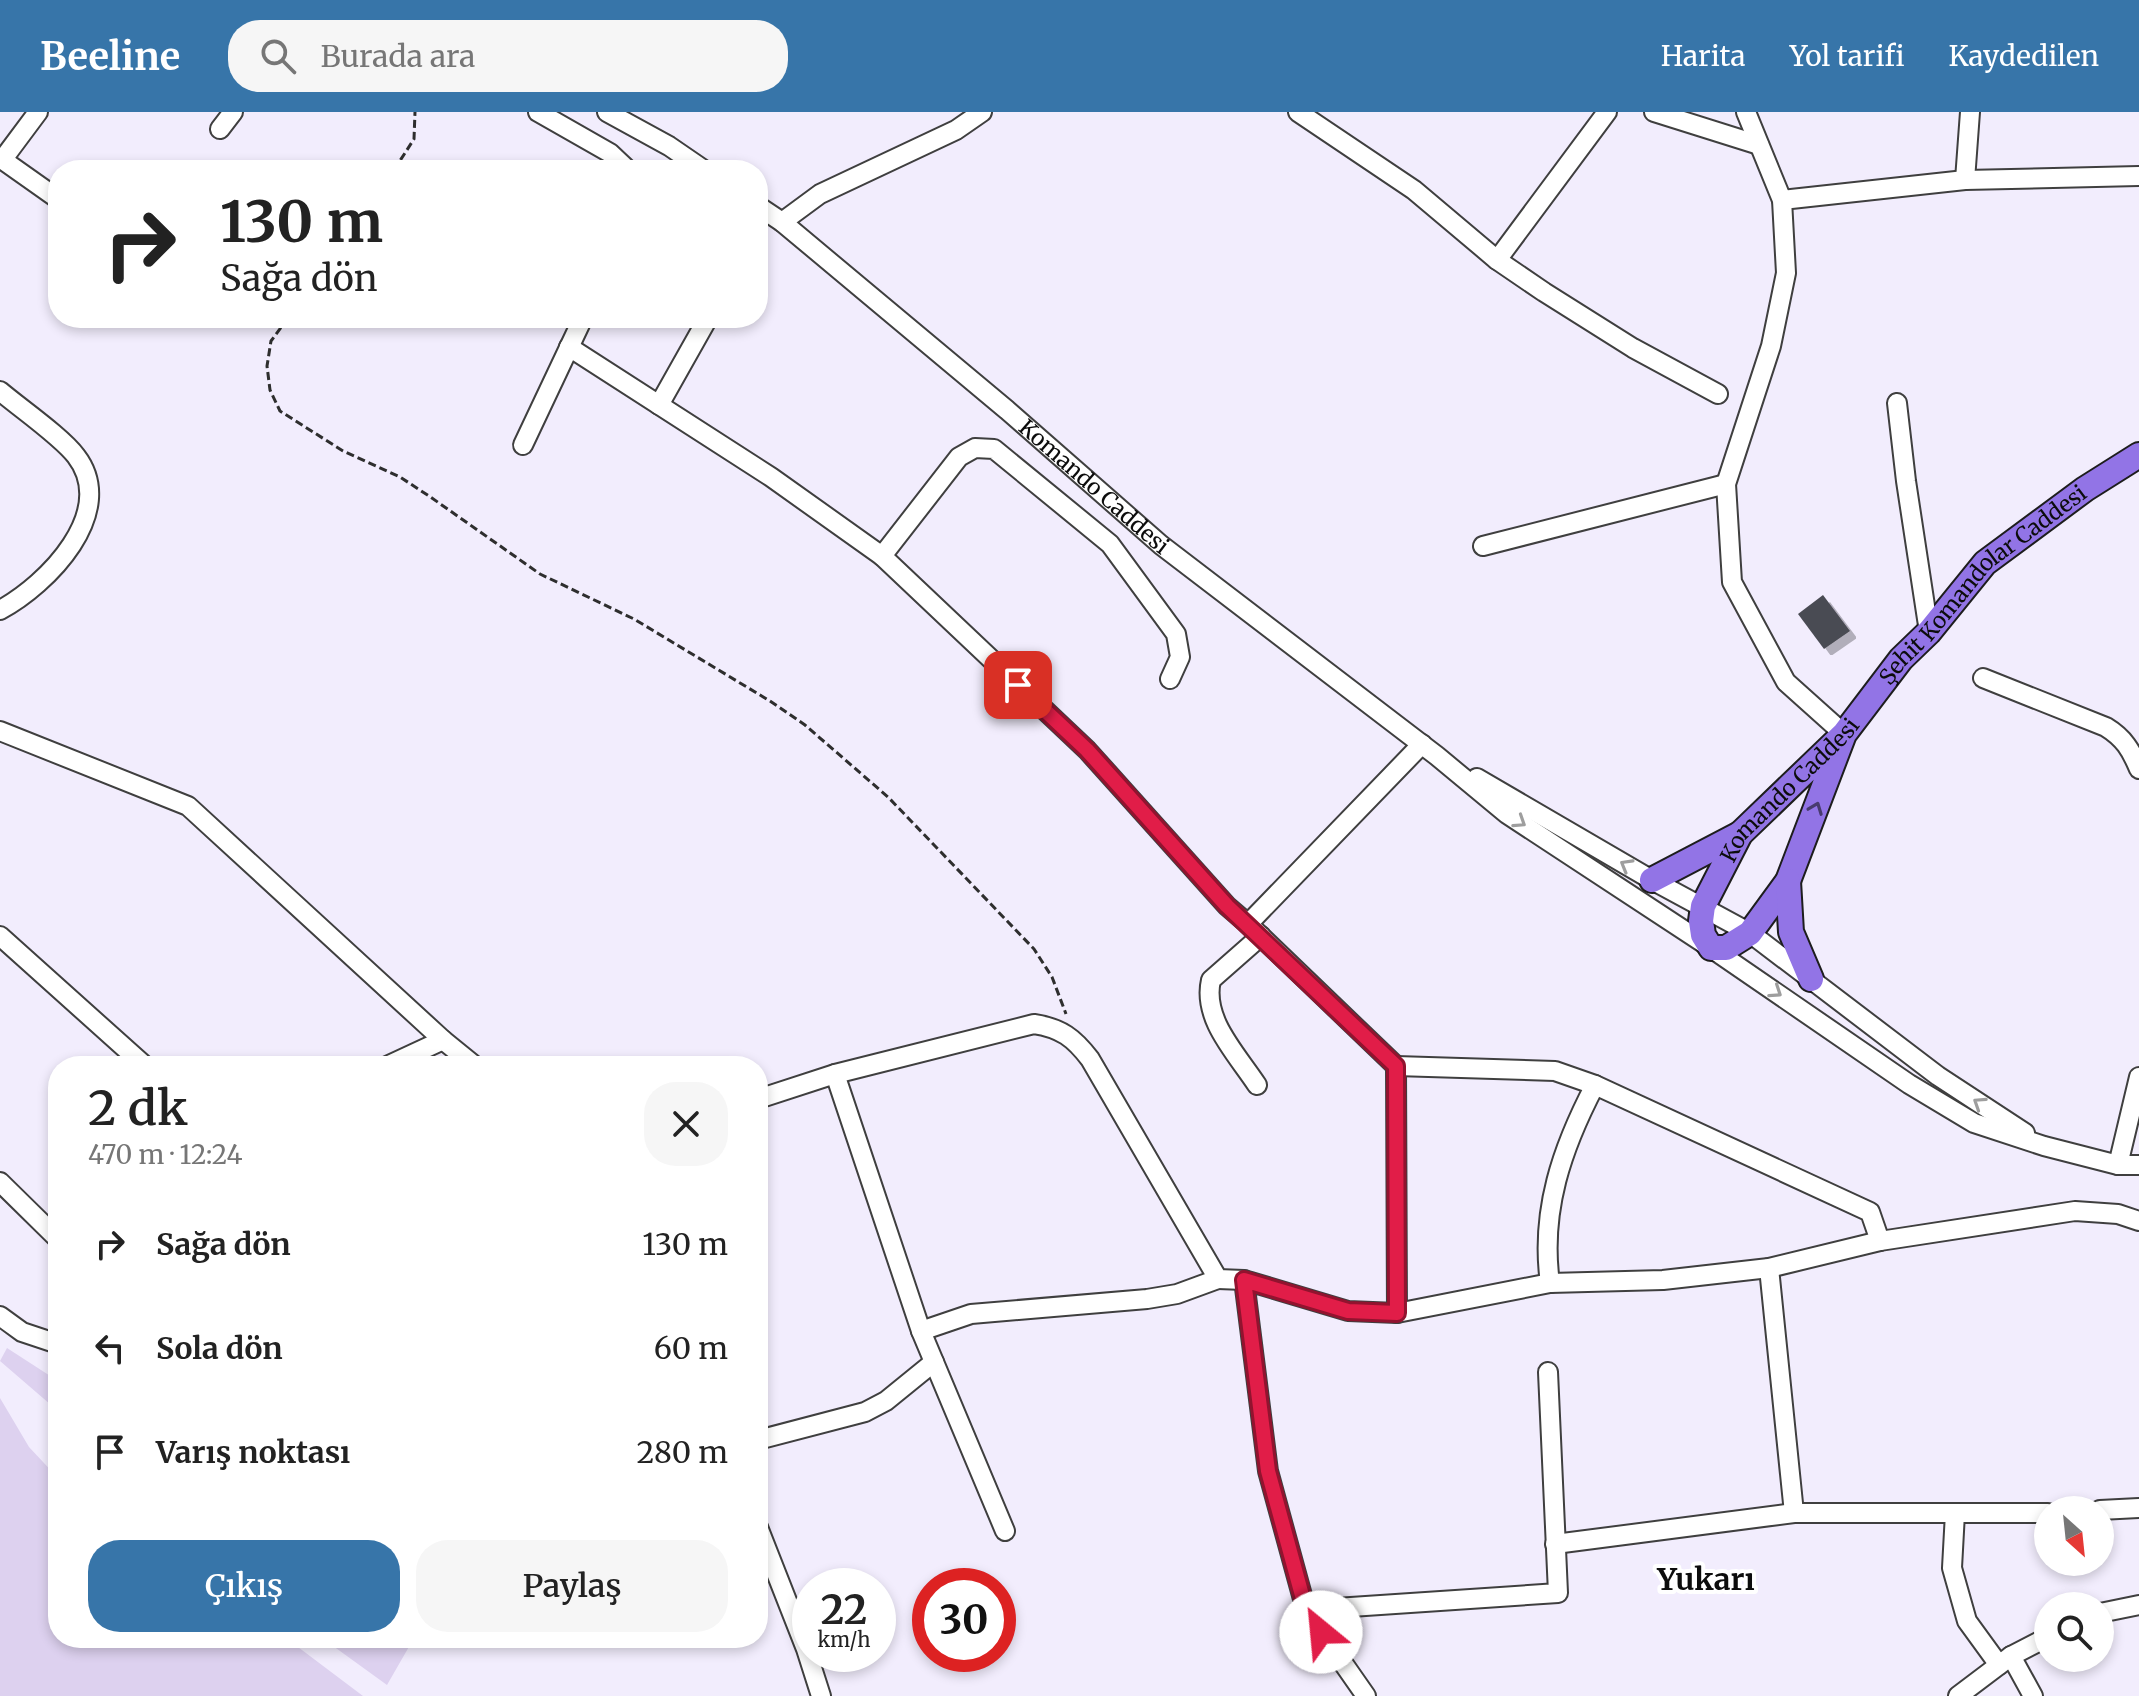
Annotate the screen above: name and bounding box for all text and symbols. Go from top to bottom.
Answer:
search box [228,20,788,92]
text: Beeline [40,33,180,80]
icon: search [256,34,300,78]
text: Burada ara [320,37,475,75]
text: Harita [1661,38,1746,74]
text: Yol tarifi [1790,38,1905,74]
text: Kaydedilen [1949,38,2099,74]
text: 130 m [220,187,383,257]
icon: right [88,192,192,296]
text: Sağa dön [220,256,378,301]
street label: Komando Caddesi [1013,413,1175,560]
street label: Şehit Komandolar Caddesi [1873,479,2092,690]
pin [984,651,1052,719]
icon: arrive [996,663,1040,707]
street label: Komando Caddesi [1714,712,1865,867]
one-way arrow [1806,802,1823,816]
one-way arrow [1511,813,1525,828]
one-way arrow [1620,859,1635,875]
one-way arrow [1767,982,1781,997]
text: 2 dk [88,1078,188,1138]
button: close [644,1082,728,1166]
one-way arrow [1973,1098,1988,1113]
text: 470 m · 12:24 [88,1138,242,1171]
icon: right [88,1222,132,1266]
text: Sağa dön [156,1225,291,1263]
text: 130 m [642,1225,728,1263]
icon: left [88,1326,132,1370]
text: Sola dön [156,1329,283,1367]
text: 60 m [654,1329,728,1367]
icon: arrive [88,1430,132,1474]
text: Varış noktası [156,1433,350,1471]
text: 280 m [637,1433,728,1471]
north arrow [2034,1496,2114,1576]
map controls [2034,1496,2114,1672]
button: Çıkış [88,1540,400,1632]
button: Paylaş [416,1540,728,1632]
district label: Yukarı [1656,1560,1755,1598]
speed limit sign: 30 [912,1568,1016,1672]
text: 22 [821,1585,867,1635]
position arrow [1279,1590,1363,1674]
button: search [2034,1592,2114,1672]
text: km/h [818,1627,870,1652]

